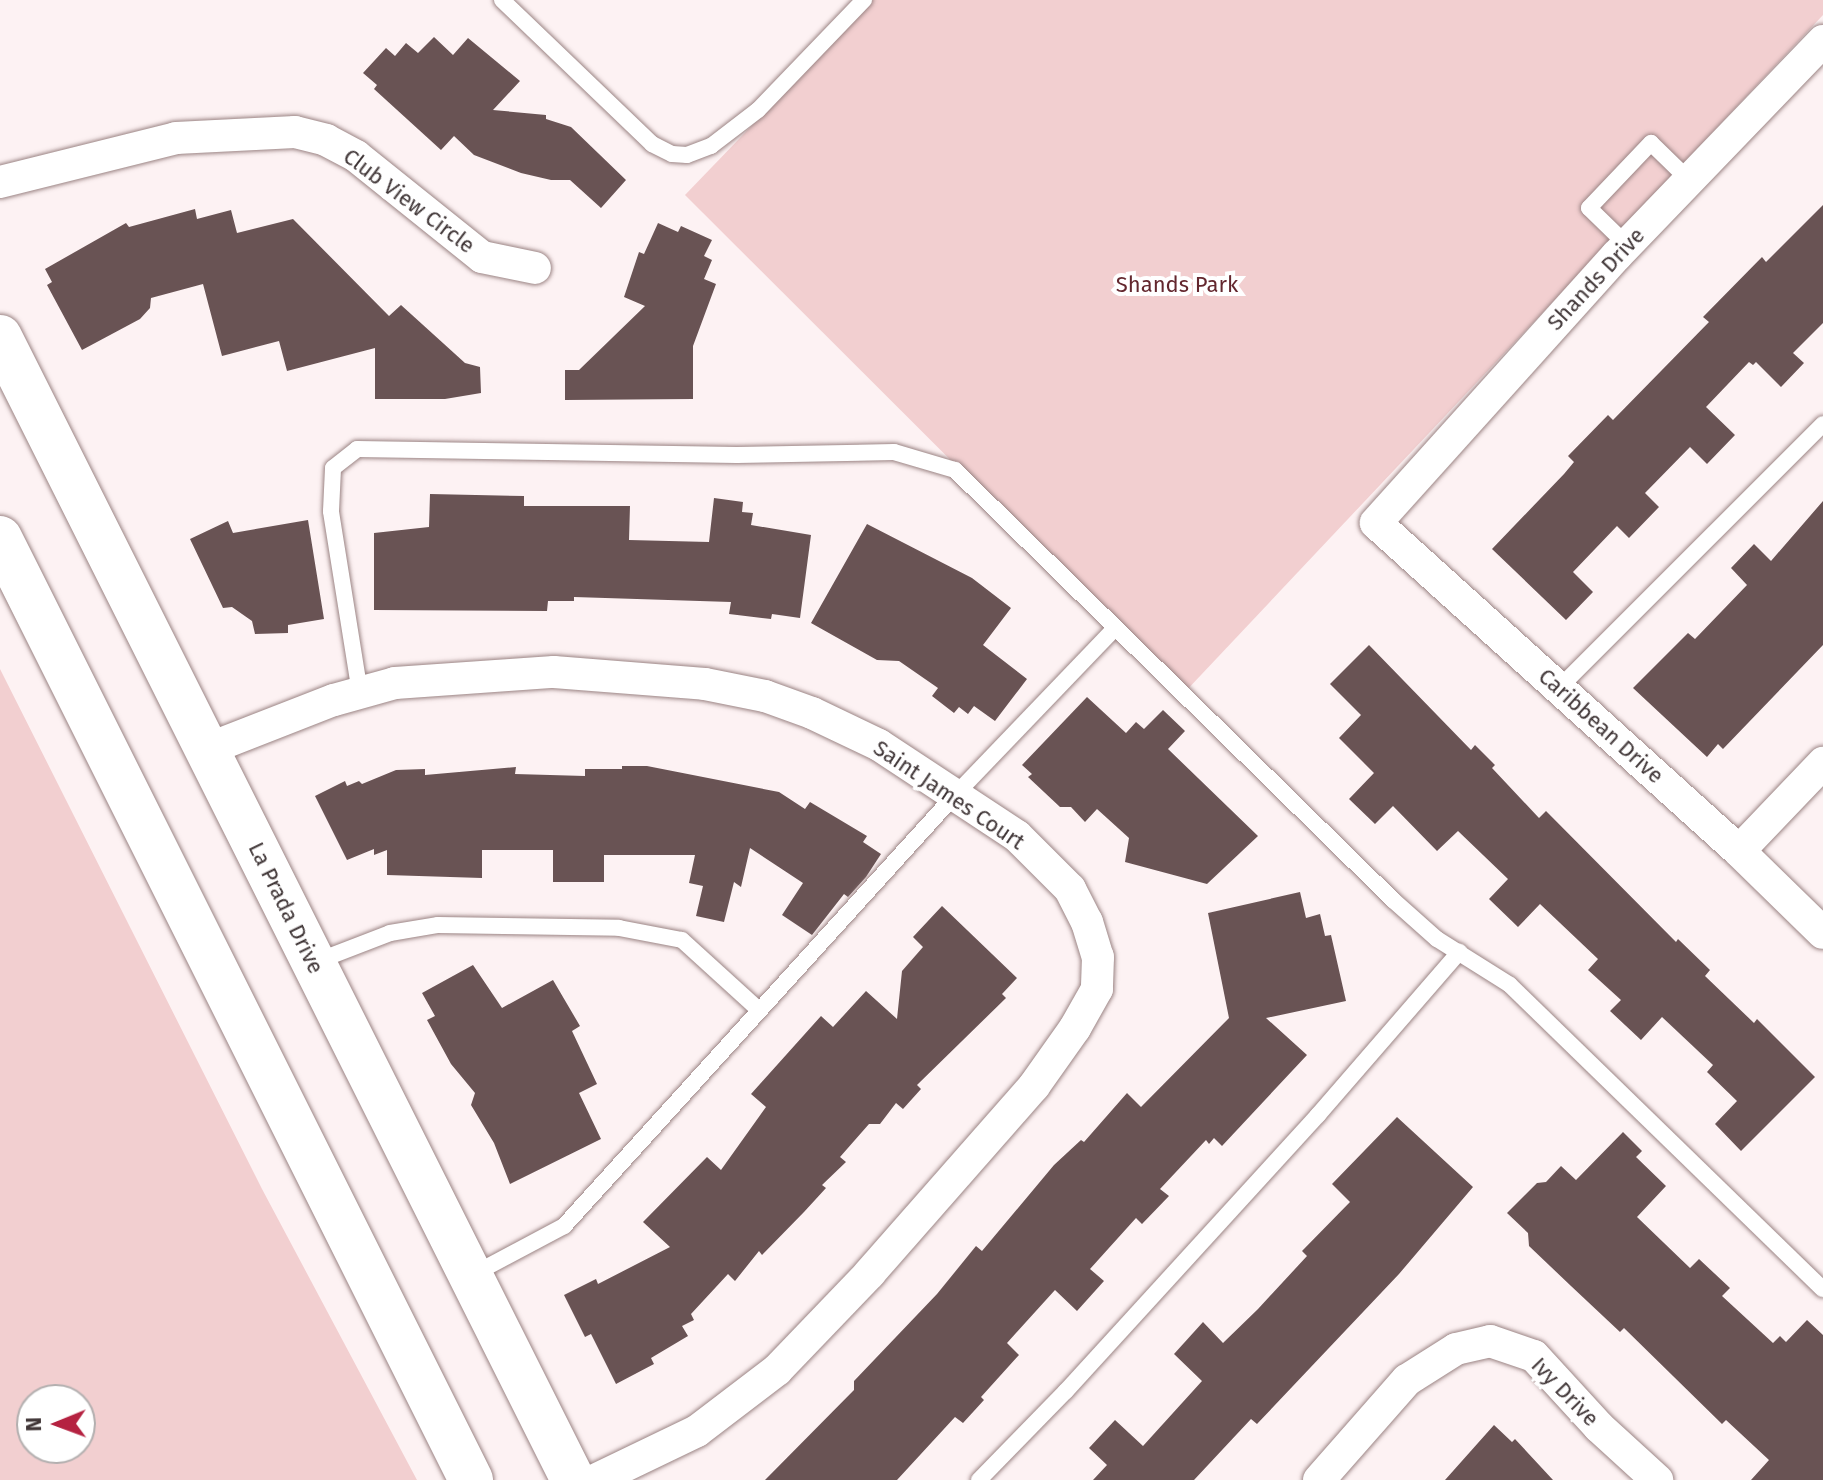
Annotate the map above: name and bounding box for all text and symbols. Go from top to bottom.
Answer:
street label: Club View Circle [338,143,480,259]
street label: Shands Drive [1542,222,1650,336]
park label: Shands Park [1116,272,1238,298]
street label: Caribbean Drive [1533,663,1669,789]
street label: Saint James Court [868,735,1030,855]
street label: La Prada Drive [243,838,329,978]
street label: Ivy Drive [1526,1352,1604,1432]
north arrow [16,1384,96,1464]
text: N [20,1417,47,1432]

